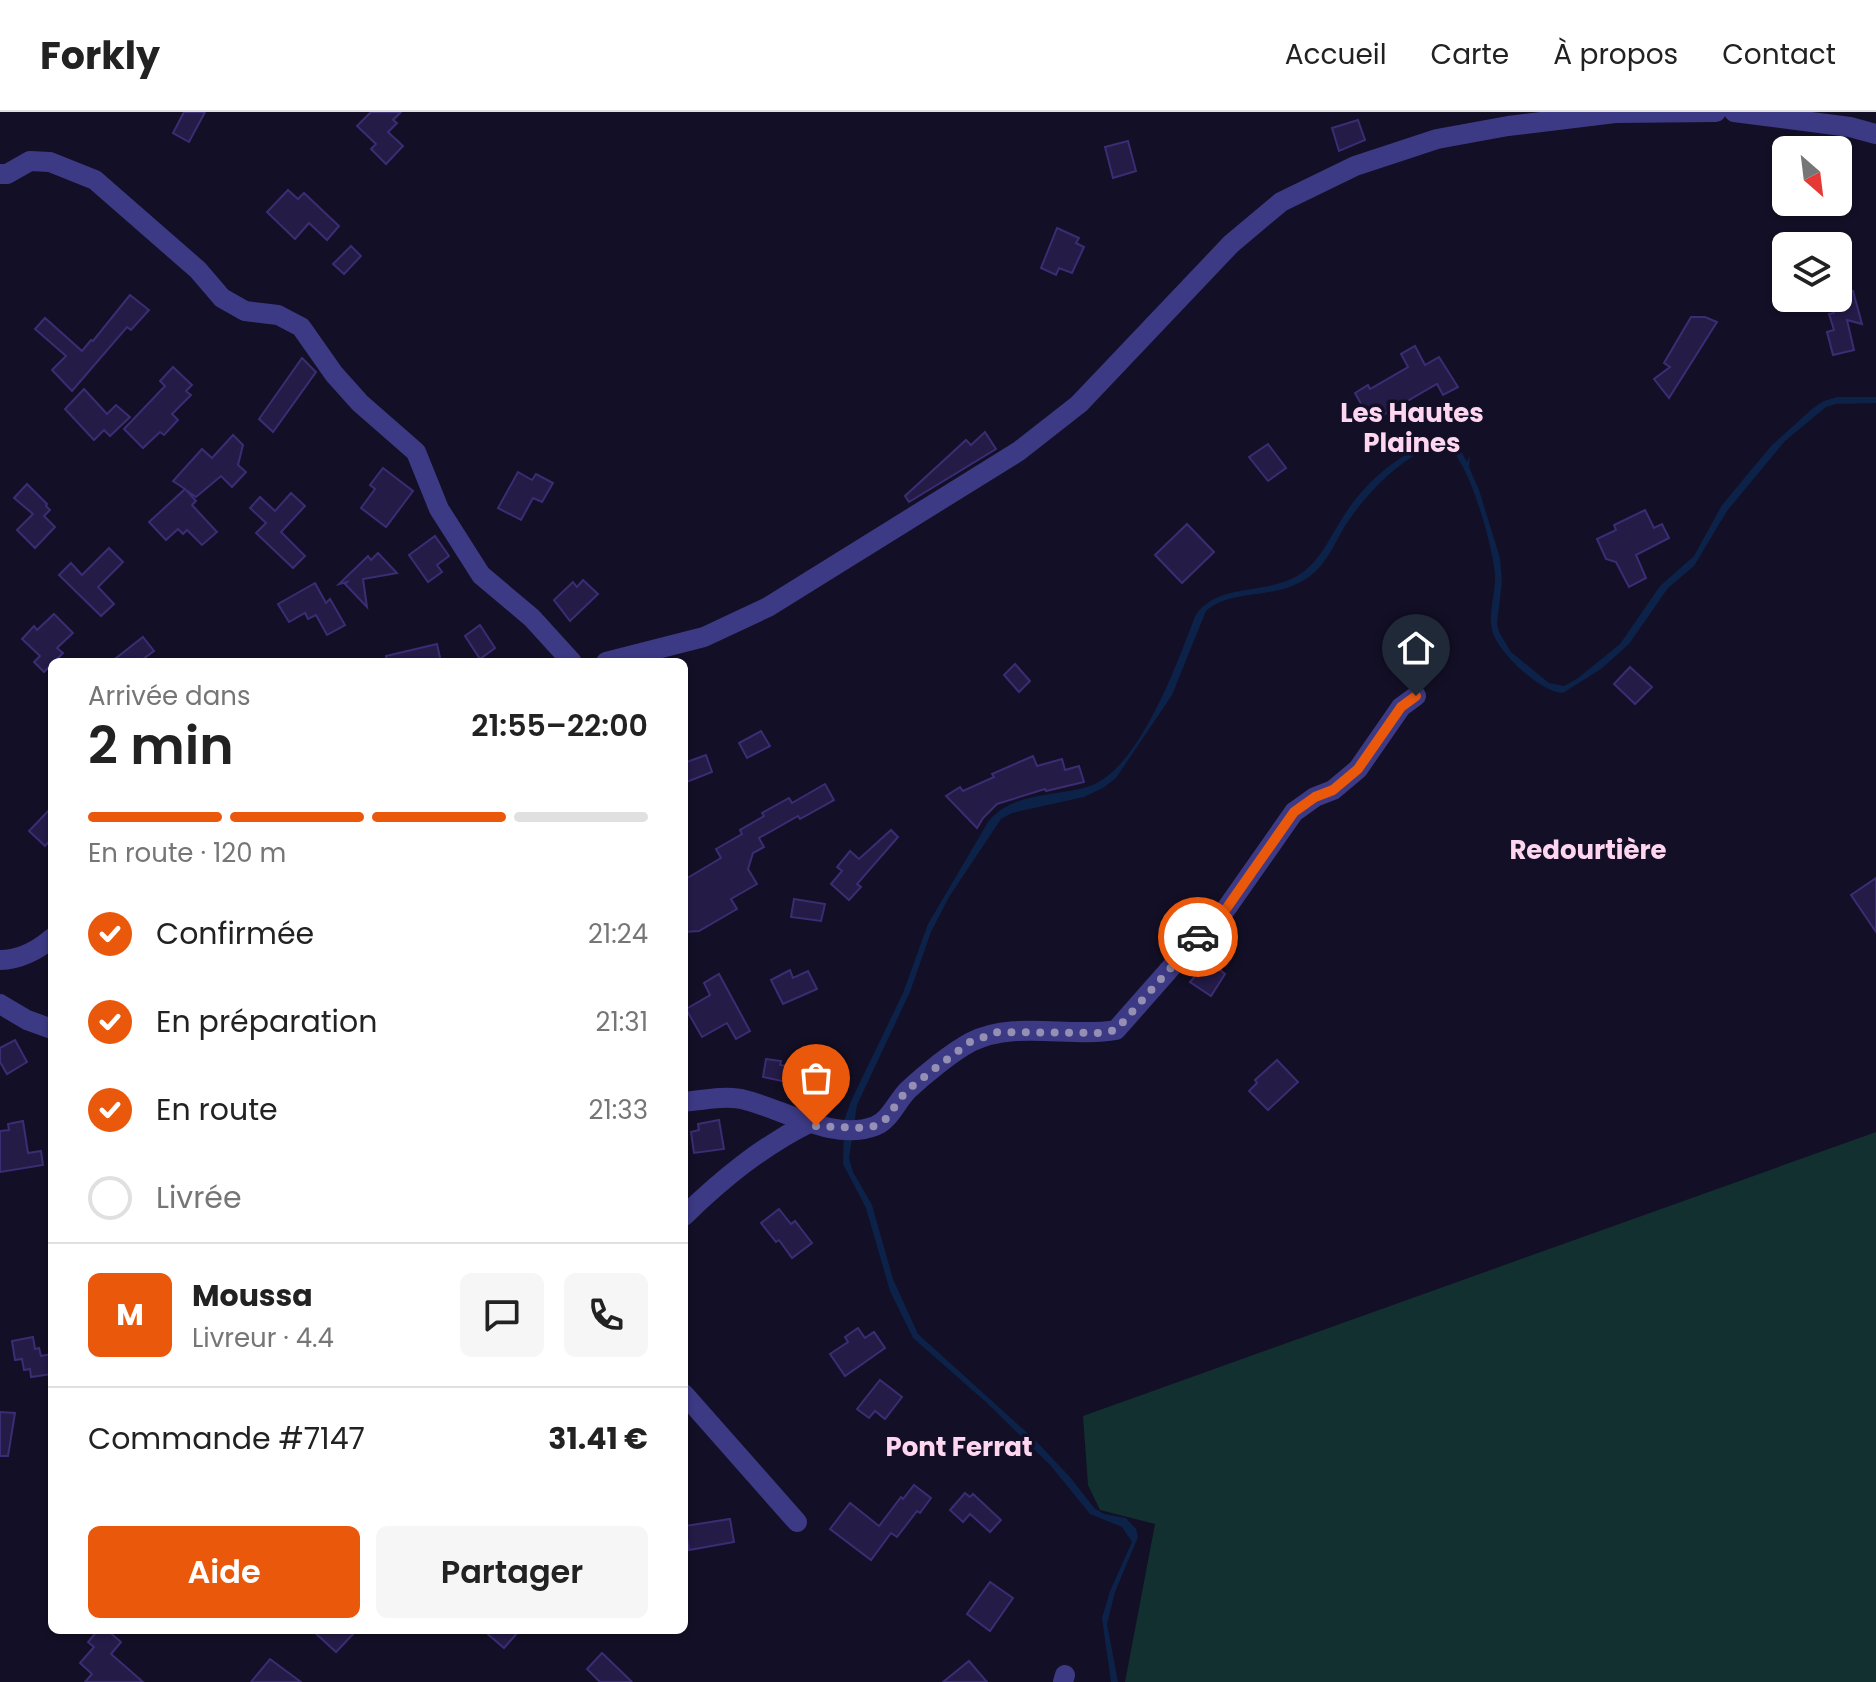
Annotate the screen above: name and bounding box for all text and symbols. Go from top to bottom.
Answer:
text: Forkly [40,29,160,82]
text: Accueil [1285,35,1387,74]
text: Carte [1431,35,1509,74]
text: À propos [1553,35,1678,74]
text: Contact [1722,35,1836,74]
north arrow [1772,136,1852,216]
map controls [1772,136,1852,312]
button: layers [1772,232,1852,312]
district label: Les Hautes Plaines [1340,395,1484,461]
pin [1382,614,1450,696]
icon: home [1394,626,1438,670]
text: Arrivée dans [88,678,250,714]
text: 21:55–22:00 [471,704,648,747]
text: 2 min [88,709,234,782]
district label: Redourtière [1509,832,1667,868]
text: En route · 120 m [88,835,286,871]
courier [1158,897,1238,977]
icon: check [88,912,132,956]
text: Confirmée [156,912,314,955]
icon: car [1176,915,1220,959]
text: 21:24 [588,916,648,952]
icon: check [88,1000,132,1044]
text: En préparation [156,1000,377,1043]
text: 21:31 [596,1004,648,1040]
pin [782,1044,850,1126]
icon: bag [794,1056,838,1100]
icon: check [88,1088,132,1132]
text: En route [156,1088,278,1131]
text: 21:33 [589,1092,648,1128]
text: Livrée [156,1176,242,1219]
button: chat [460,1273,544,1357]
button: phone [564,1273,648,1357]
text: Moussa [192,1274,313,1317]
text: M [116,1293,144,1336]
text: Livreur · 4.4 [192,1320,334,1356]
text: Commande #7147 [88,1417,365,1460]
text: 31.41 € [548,1417,648,1460]
district label: Pont Ferrat [885,1429,1033,1465]
button: Aide [88,1526,360,1618]
button: Partager [376,1526,648,1618]

